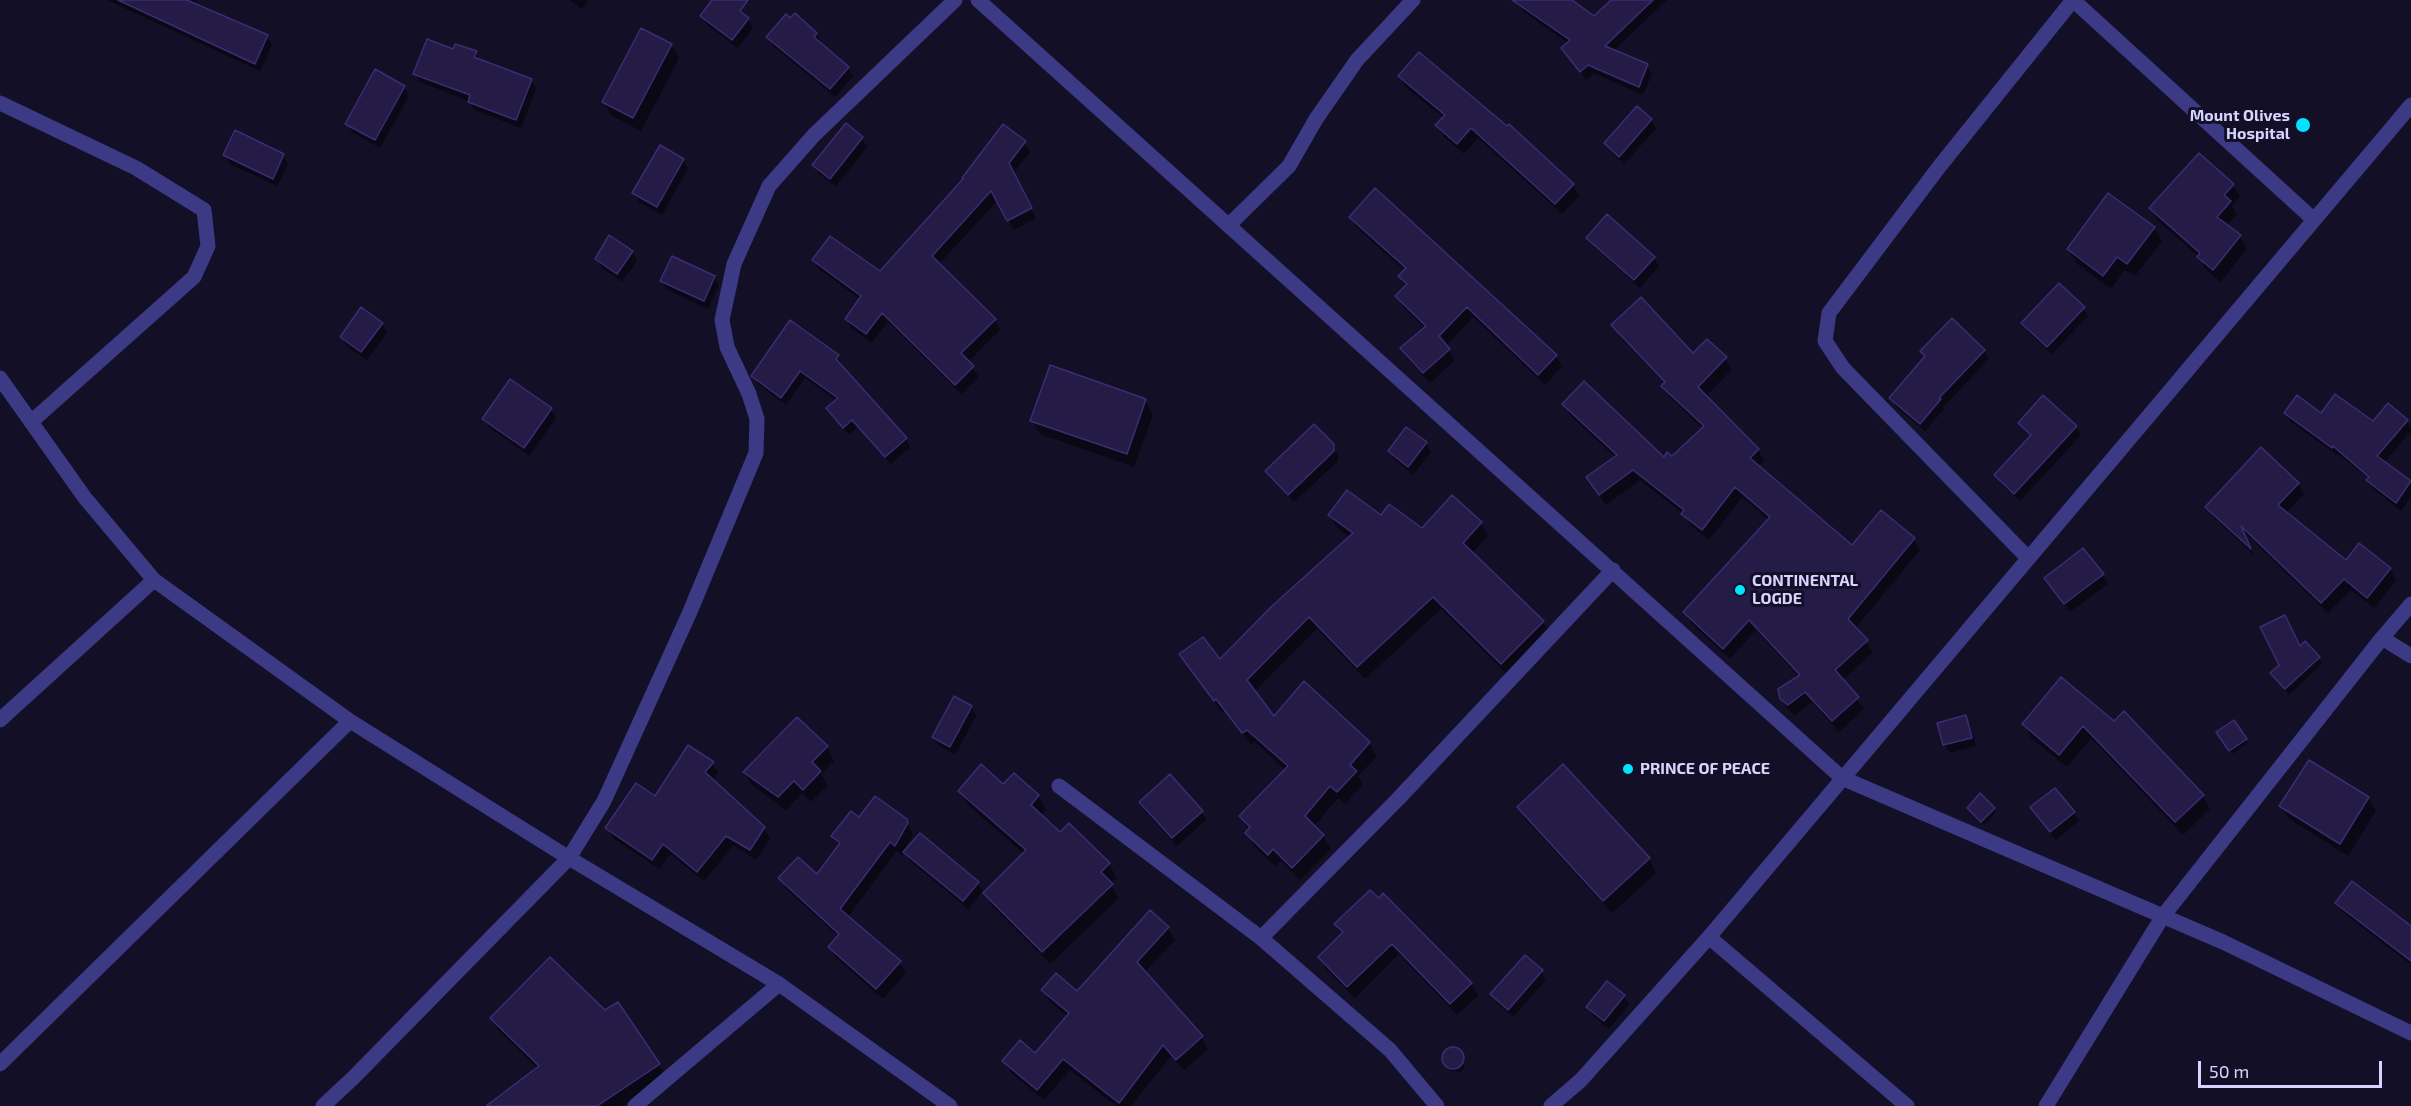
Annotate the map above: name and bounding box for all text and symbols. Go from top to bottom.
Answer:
place label: Mount Olives Hospital [2190,106,2290,144]
marker: Mount Olives Hospital [2294,116,2312,134]
place label: CONTINENTAL LOGDE [1752,571,1858,609]
marker: CONTINENTAL LOGDE [1733,583,1747,597]
place label: PRINCE OF PEACE [1640,759,1770,779]
marker: PRINCE OF PEACE [1621,762,1635,776]
scale bar [2201,1049,2386,1087]
text: 50 m [2209,1060,2249,1082]

